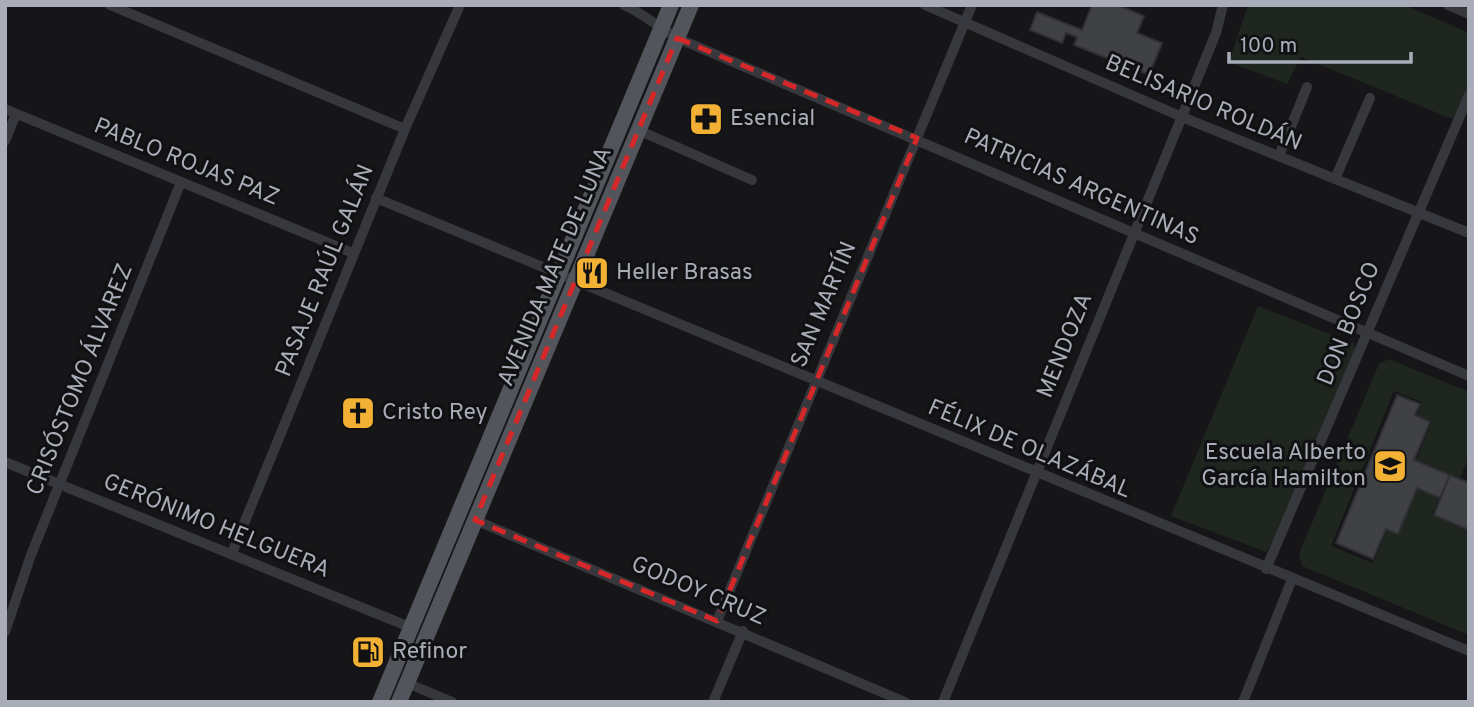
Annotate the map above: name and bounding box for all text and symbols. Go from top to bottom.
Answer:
scale bar [1229,21,1411,65]
text: 100 m [1240,33,1297,60]
street label: BELISARIO ROLDÁN [1100,48,1306,159]
pharmacy icon: Esencial [687,100,725,138]
place label: Esencial [730,105,815,134]
street label: PABLO ROJAS PAZ [89,113,283,213]
street label: PATRICIAS ARGENTINAS [959,123,1203,253]
street label: AVENIDA MATE DE LUNA [492,143,620,391]
street label: PASAJE RAÚL GALÁN [268,160,382,381]
street label: SAN MARTÍN [785,237,865,372]
restaurant icon: Heller Brasas [573,254,611,292]
street label: DON BOSCO [1312,258,1388,390]
street label: CRISÓSTOMO ÁLVAREZ [19,259,141,500]
place label: Heller Brasas [616,259,753,288]
street label: MENDOZA [1032,289,1100,403]
street label: FÉLIX DE OLAZÁBAL [923,393,1136,506]
church icon: Cristo Rey [339,394,377,432]
place label: Cristo Rey [382,399,488,428]
place label: Escuela Alberto García Hamilton [1201,439,1366,494]
school or university icon: Escuela Alberto García Hamilton [1371,447,1409,485]
street label: GERÓNIMO HELGUERA [98,466,334,586]
street label: GODOY CRUZ [626,551,770,633]
fuel station icon: Refinor [349,633,387,671]
place label: Refinor [392,638,467,667]

